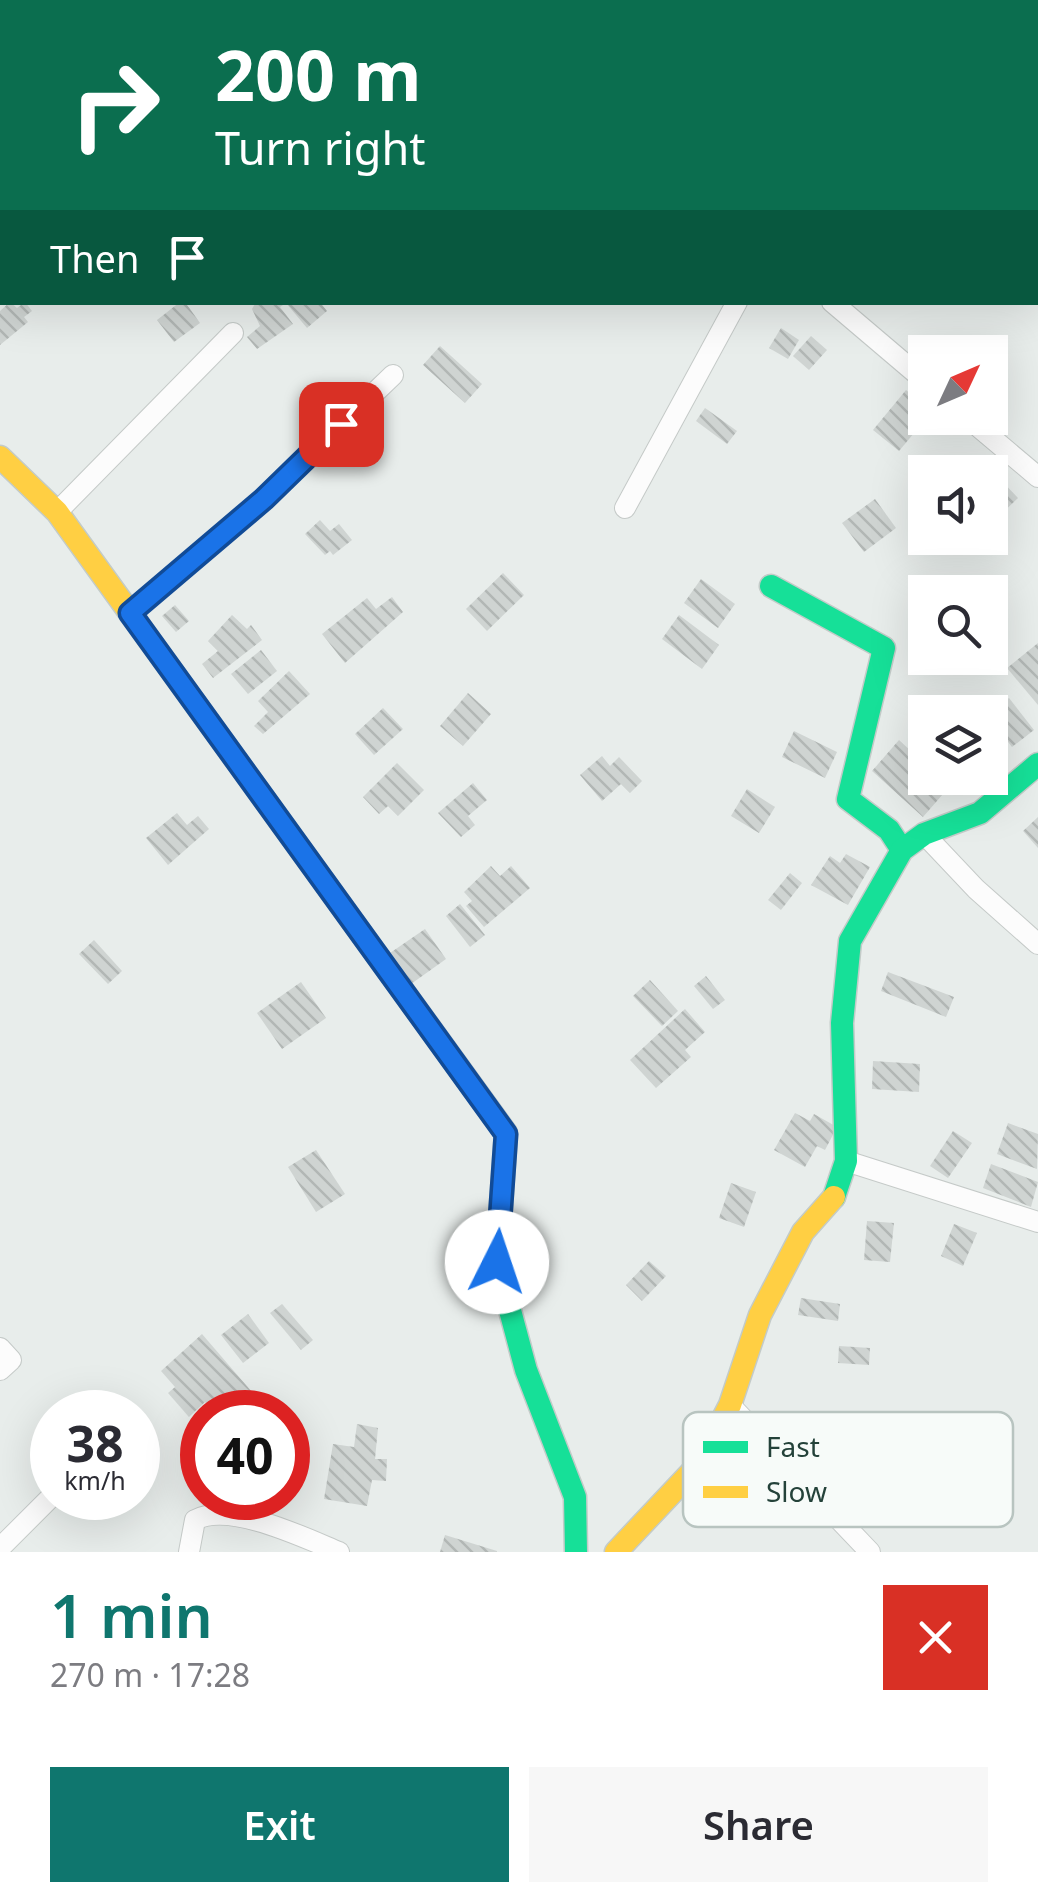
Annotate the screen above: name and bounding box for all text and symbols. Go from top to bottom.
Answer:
text: 200 m [215,26,422,122]
icon: right [50,40,180,170]
text: Turn right [215,117,426,178]
icon: arrive [160,230,215,285]
text: Then [50,232,140,284]
north arrow [908,335,1008,435]
map controls [908,335,1008,795]
pin [299,382,384,467]
icon: arrive [314,397,369,452]
button: sound [908,455,1008,555]
button: search [908,575,1008,675]
button: layers [908,695,1008,795]
position arrow [445,1210,549,1314]
speed limit sign: 40 [180,1390,310,1520]
text: 38 [66,1409,124,1477]
legend [683,1412,1013,1527]
text: Fast [766,1427,820,1465]
text: km/h [64,1463,126,1497]
text: Slow [766,1472,827,1510]
text: 1 min [50,1574,213,1656]
button: close [883,1585,988,1690]
text: 270 m · 17:28 [50,1653,250,1696]
button: Exit [50,1767,509,1882]
button: Share [529,1767,988,1882]

